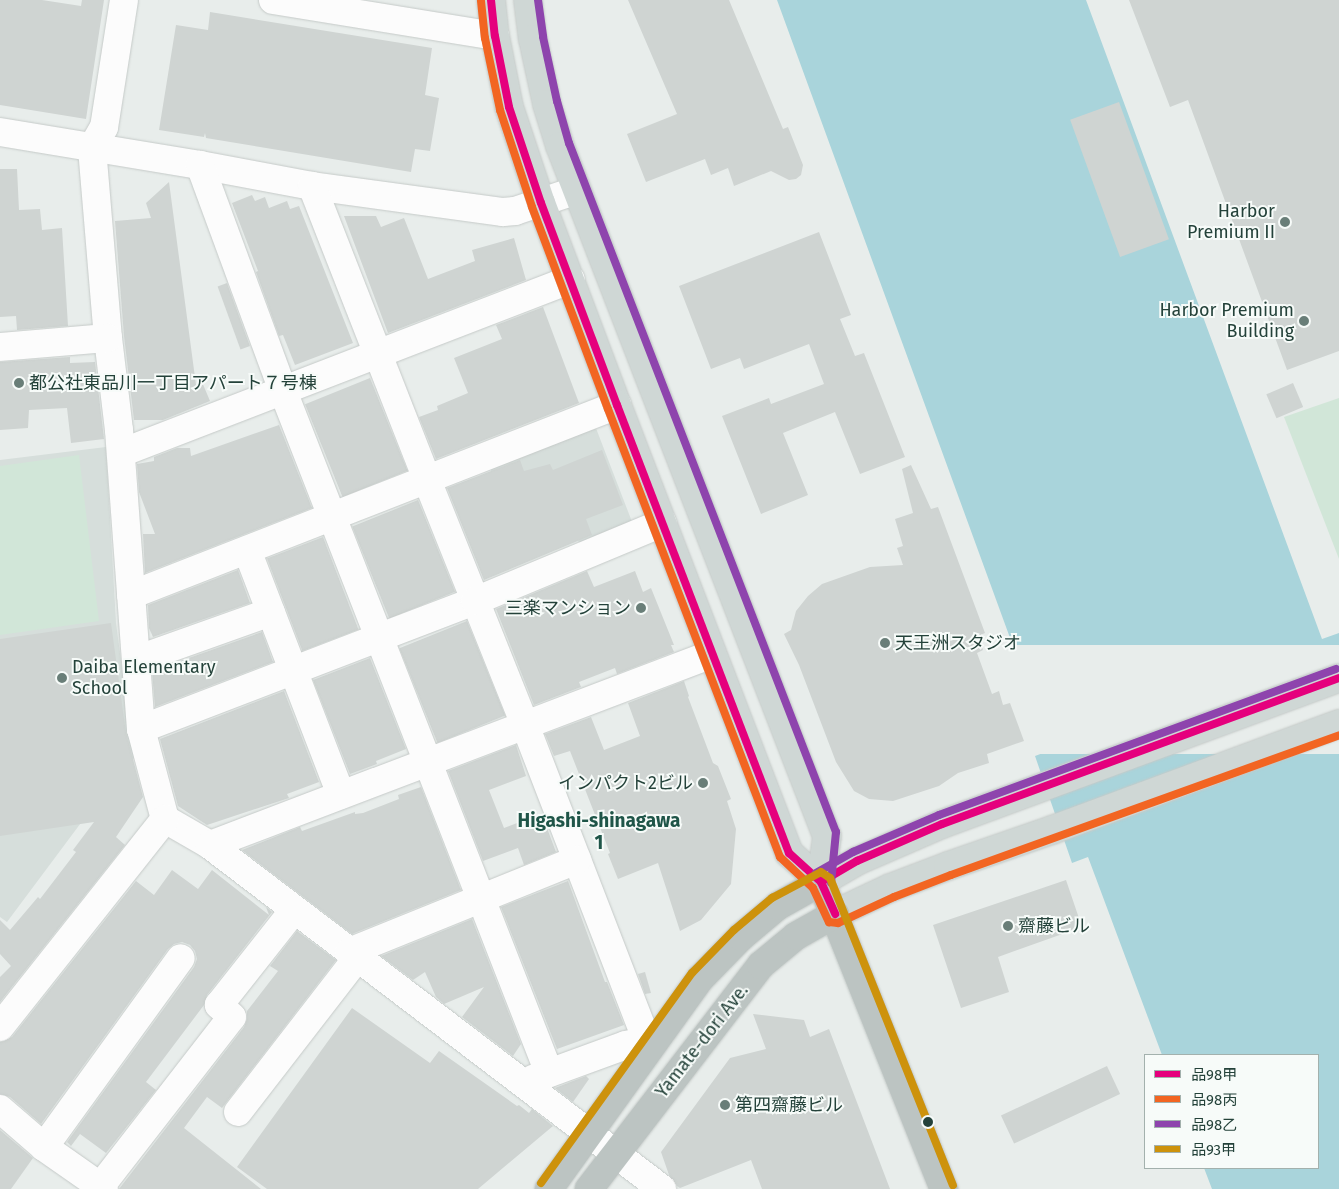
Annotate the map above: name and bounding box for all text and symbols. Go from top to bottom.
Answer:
place label: Harbor Premium II [1187,201,1275,243]
marker: Harbor Premium II [1279,216,1291,228]
place label: Harbor Premium Building [1159,300,1294,342]
marker: Harbor Premium Building [1298,315,1310,327]
place label: 都公社東品川一丁目アパート７号棟 [29,372,317,394]
marker: 都公社東品川一丁目アパート７号棟 [13,377,25,389]
place label: 三楽マンション [505,597,631,619]
marker: 三楽マンション [635,602,647,614]
place label: 天王洲スタジオ [895,632,1021,654]
marker: 天王洲スタジオ [879,637,891,649]
place label: Daiba Elementary School [72,657,216,700]
marker: Daiba Elementary School [56,672,68,684]
place label: インパクト2ビル [558,772,693,794]
marker: インパクト2ビル [697,777,709,789]
district label: Higashi-shinagawa 1 [518,810,680,854]
place label: 齋藤ビル [1018,915,1090,937]
marker: 齋藤ビル [1002,920,1014,932]
street label: Yamate-dori Ave. [651,980,753,1102]
legend [1144,1054,1319,1169]
text: 品98甲 [1191,1066,1237,1084]
text: 品98丙 [1191,1091,1237,1109]
place label: 第四齋藤ビル [735,1094,843,1116]
marker: 第四齋藤ビル [719,1099,731,1111]
text: 品98乙 [1191,1116,1237,1134]
unlabelled marker [923,1117,933,1127]
text: 品93甲 [1191,1141,1236,1159]

